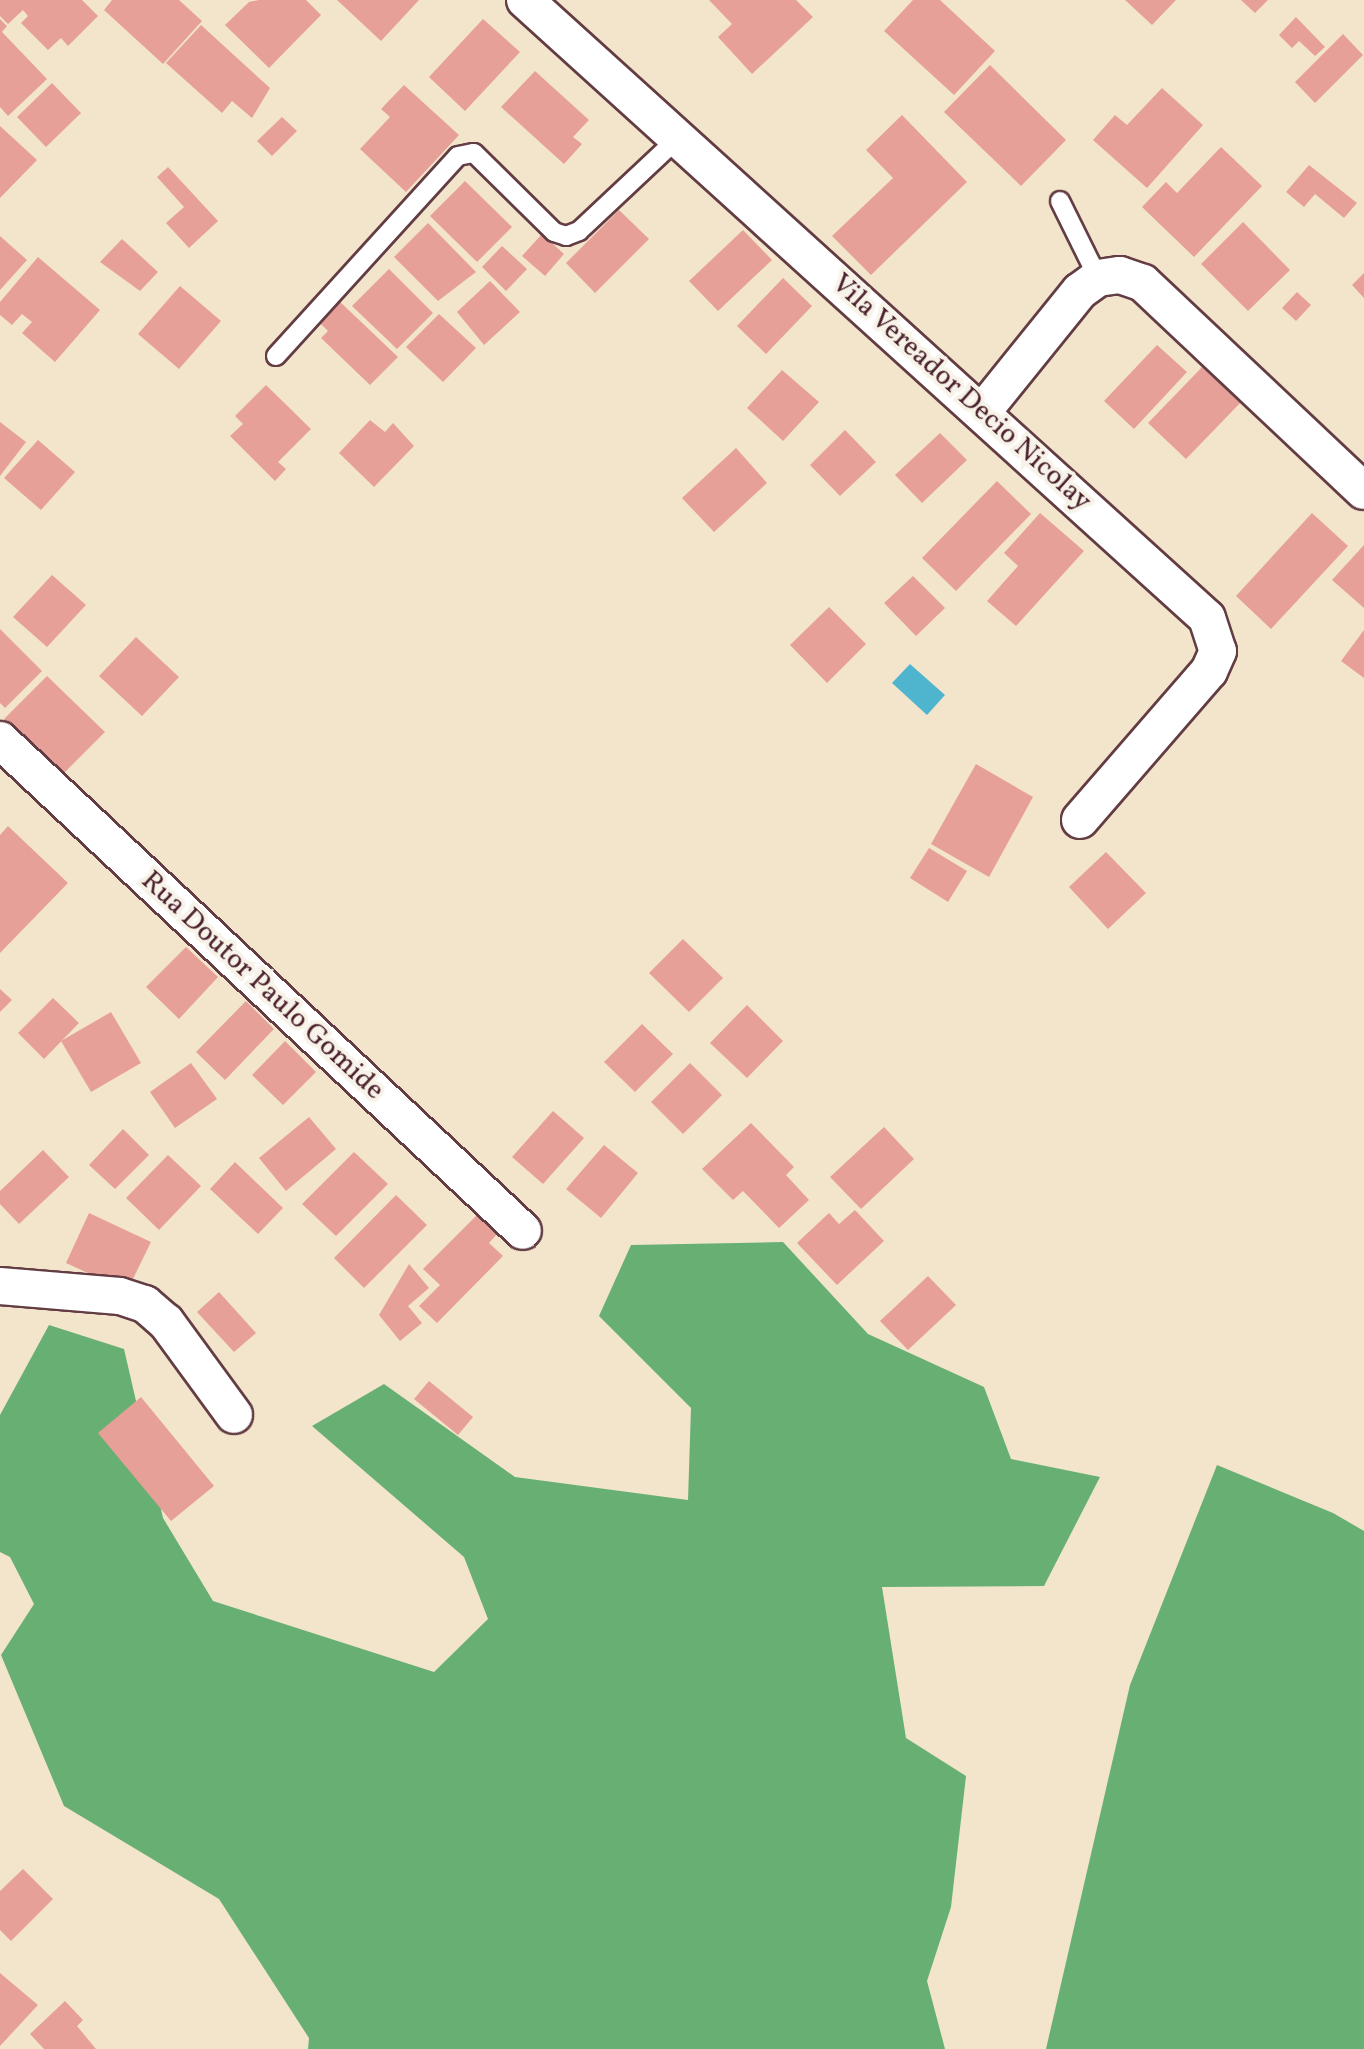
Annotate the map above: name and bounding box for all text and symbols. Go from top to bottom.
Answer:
street label: Vila Vereador Decio Nicolay [824,267,1098,519]
street label: Rua Doutor Paulo Gomide [134,865,390,1107]

